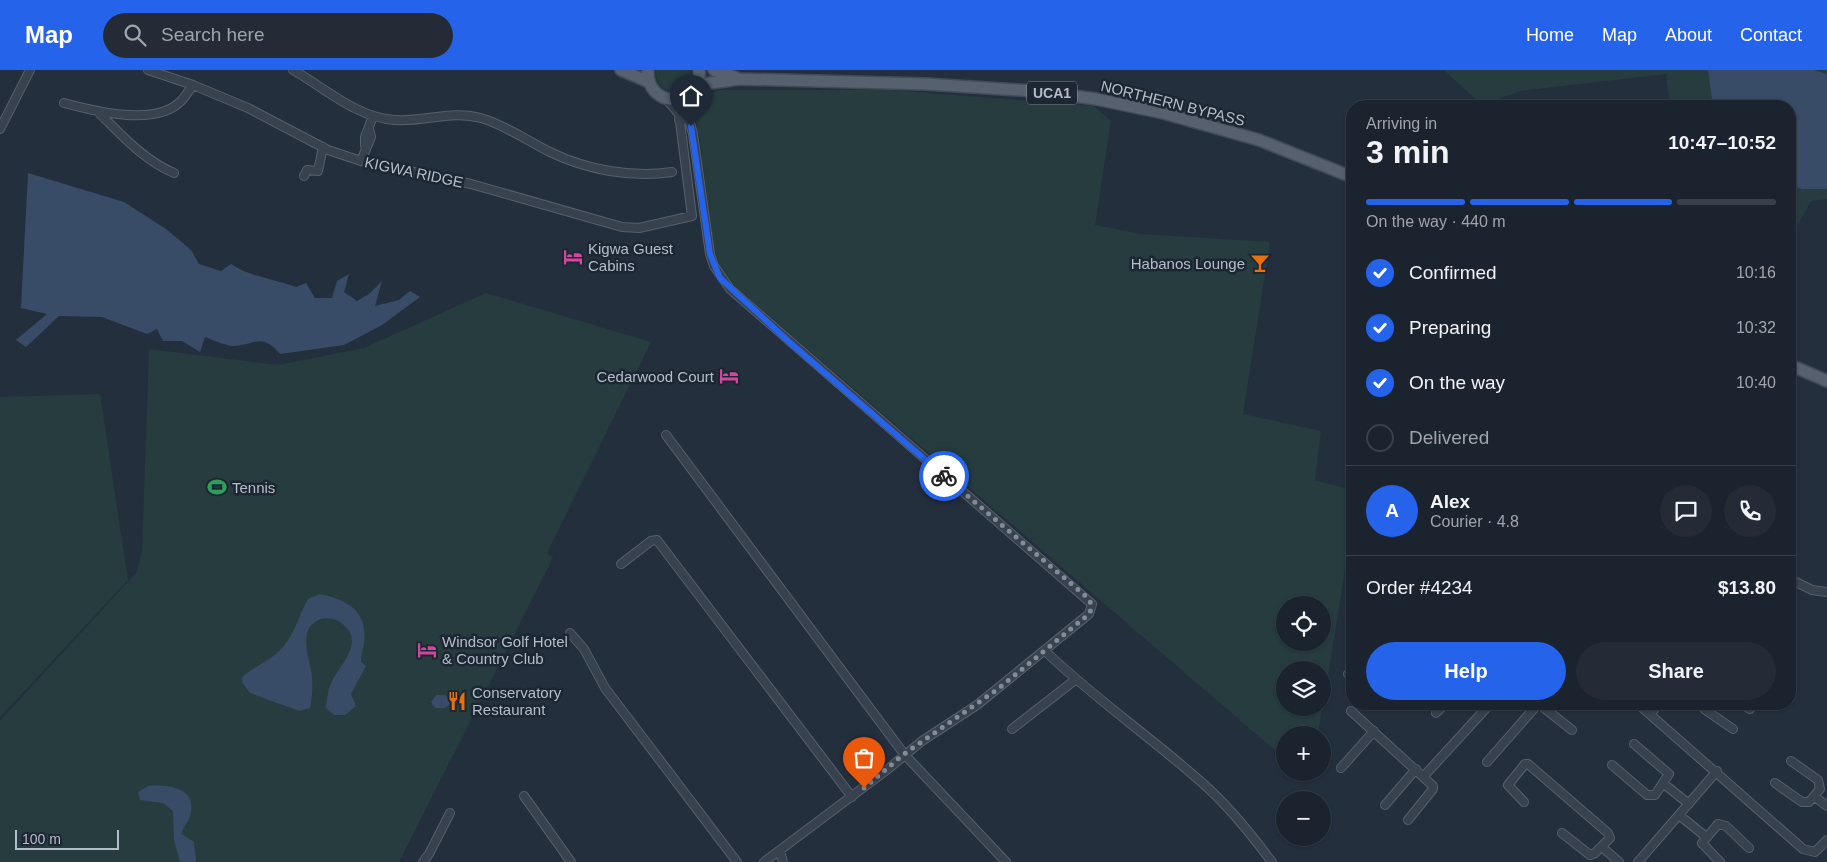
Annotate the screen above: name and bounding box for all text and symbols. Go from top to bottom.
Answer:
search box [103,13,453,58]
text: Map [25,21,73,48]
icon: search [121,21,149,49]
text: Search here [161,24,265,45]
text: Home [1526,25,1574,45]
text: Map [1602,25,1637,45]
text: About [1665,25,1712,45]
text: Contact [1740,25,1802,45]
pin [670,75,712,126]
street label: NORTHERN BYPASS [1099,77,1247,129]
icon: home [677,82,705,110]
road number: UCA1 [1027,82,1077,104]
text: Arriving in [1366,115,1437,132]
text: 10:47–10:52 [1668,132,1776,153]
text: 3 min [1366,134,1450,170]
street label: KIGWA RIDGE [363,153,465,191]
text: On the way · 440 m [1366,213,1506,230]
place label: Kigwa Guest Cabins [588,240,674,274]
hotel icon: Kigwa Guest Cabins [562,246,584,268]
bar icon: Habanos Lounge [1249,252,1271,274]
place label: Habanos Lounge [1131,255,1245,272]
icon: check [1366,259,1394,287]
text: Confirmed [1409,262,1497,283]
text: 10:16 [1736,264,1776,281]
icon: check [1366,314,1394,342]
text: Preparing [1409,317,1491,338]
text: 10:32 [1736,319,1776,336]
hotel icon: Cedarwood Court [718,365,740,387]
place label: Cedarwood Court [596,368,715,385]
icon: check [1366,369,1394,397]
text: On the way [1409,372,1505,393]
text: 10:40 [1736,374,1776,391]
text: Delivered [1409,427,1489,448]
courier [919,451,969,501]
icon: bike [930,462,958,490]
sports icon: Tennis [206,476,228,498]
place label: Tennis [232,479,275,496]
button: chat [1660,485,1712,537]
button: phone [1724,485,1776,537]
text: Alex [1430,491,1470,512]
text: A [1385,500,1399,521]
text: Courier · 4.8 [1430,513,1519,530]
text: Order #4234 [1366,577,1473,598]
text: $13.80 [1718,577,1776,598]
map controls [1276,596,1331,846]
button: locate [1276,596,1331,651]
place label: Windsor Golf Hotel & Country Club [442,633,568,667]
hotel icon: Windsor Golf Hotel & Country Club [416,639,438,661]
button: Help [1366,642,1566,700]
button: Share [1576,642,1776,700]
button: layers [1276,661,1331,716]
place label: Conservatory Restaurant [472,684,562,718]
restaurant icon: Conservatory Restaurant [446,690,468,712]
button: + [1276,726,1331,781]
pin [843,737,885,788]
icon: bag [850,744,878,772]
button: − [1276,791,1331,846]
scale bar [15,827,119,850]
text: 100 m [22,831,61,847]

